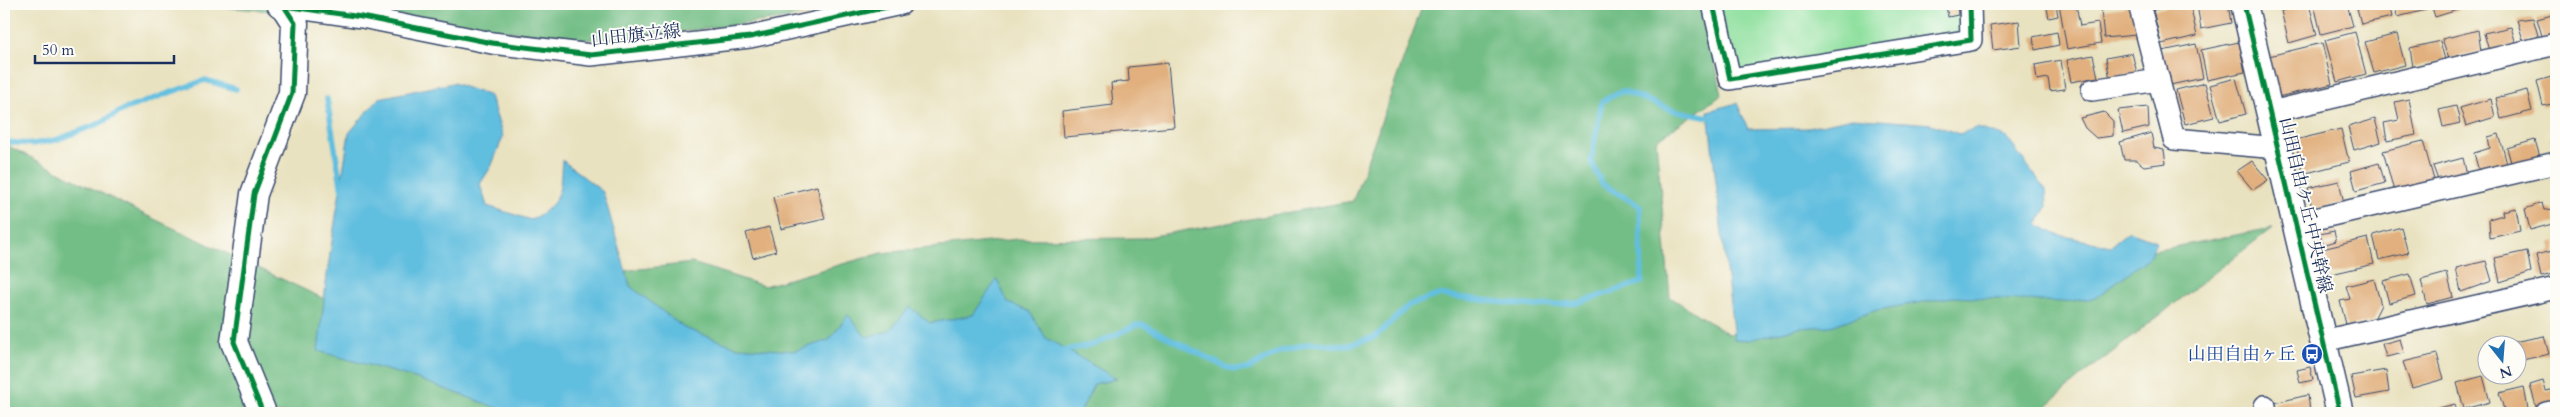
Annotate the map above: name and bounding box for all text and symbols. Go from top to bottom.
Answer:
street label: 山田旗立線 [590,18,682,53]
scale bar [35,32,174,64]
text: 50 m [42,40,74,60]
street label: 山田自由ケ丘中央幹線 [2273,115,2338,296]
north arrow [2478,334,2528,384]
place label: 山田自由ヶ丘 [2188,342,2296,367]
bus stop icon: 山田自由ヶ丘 [2300,342,2324,366]
text: N [2497,361,2514,383]

